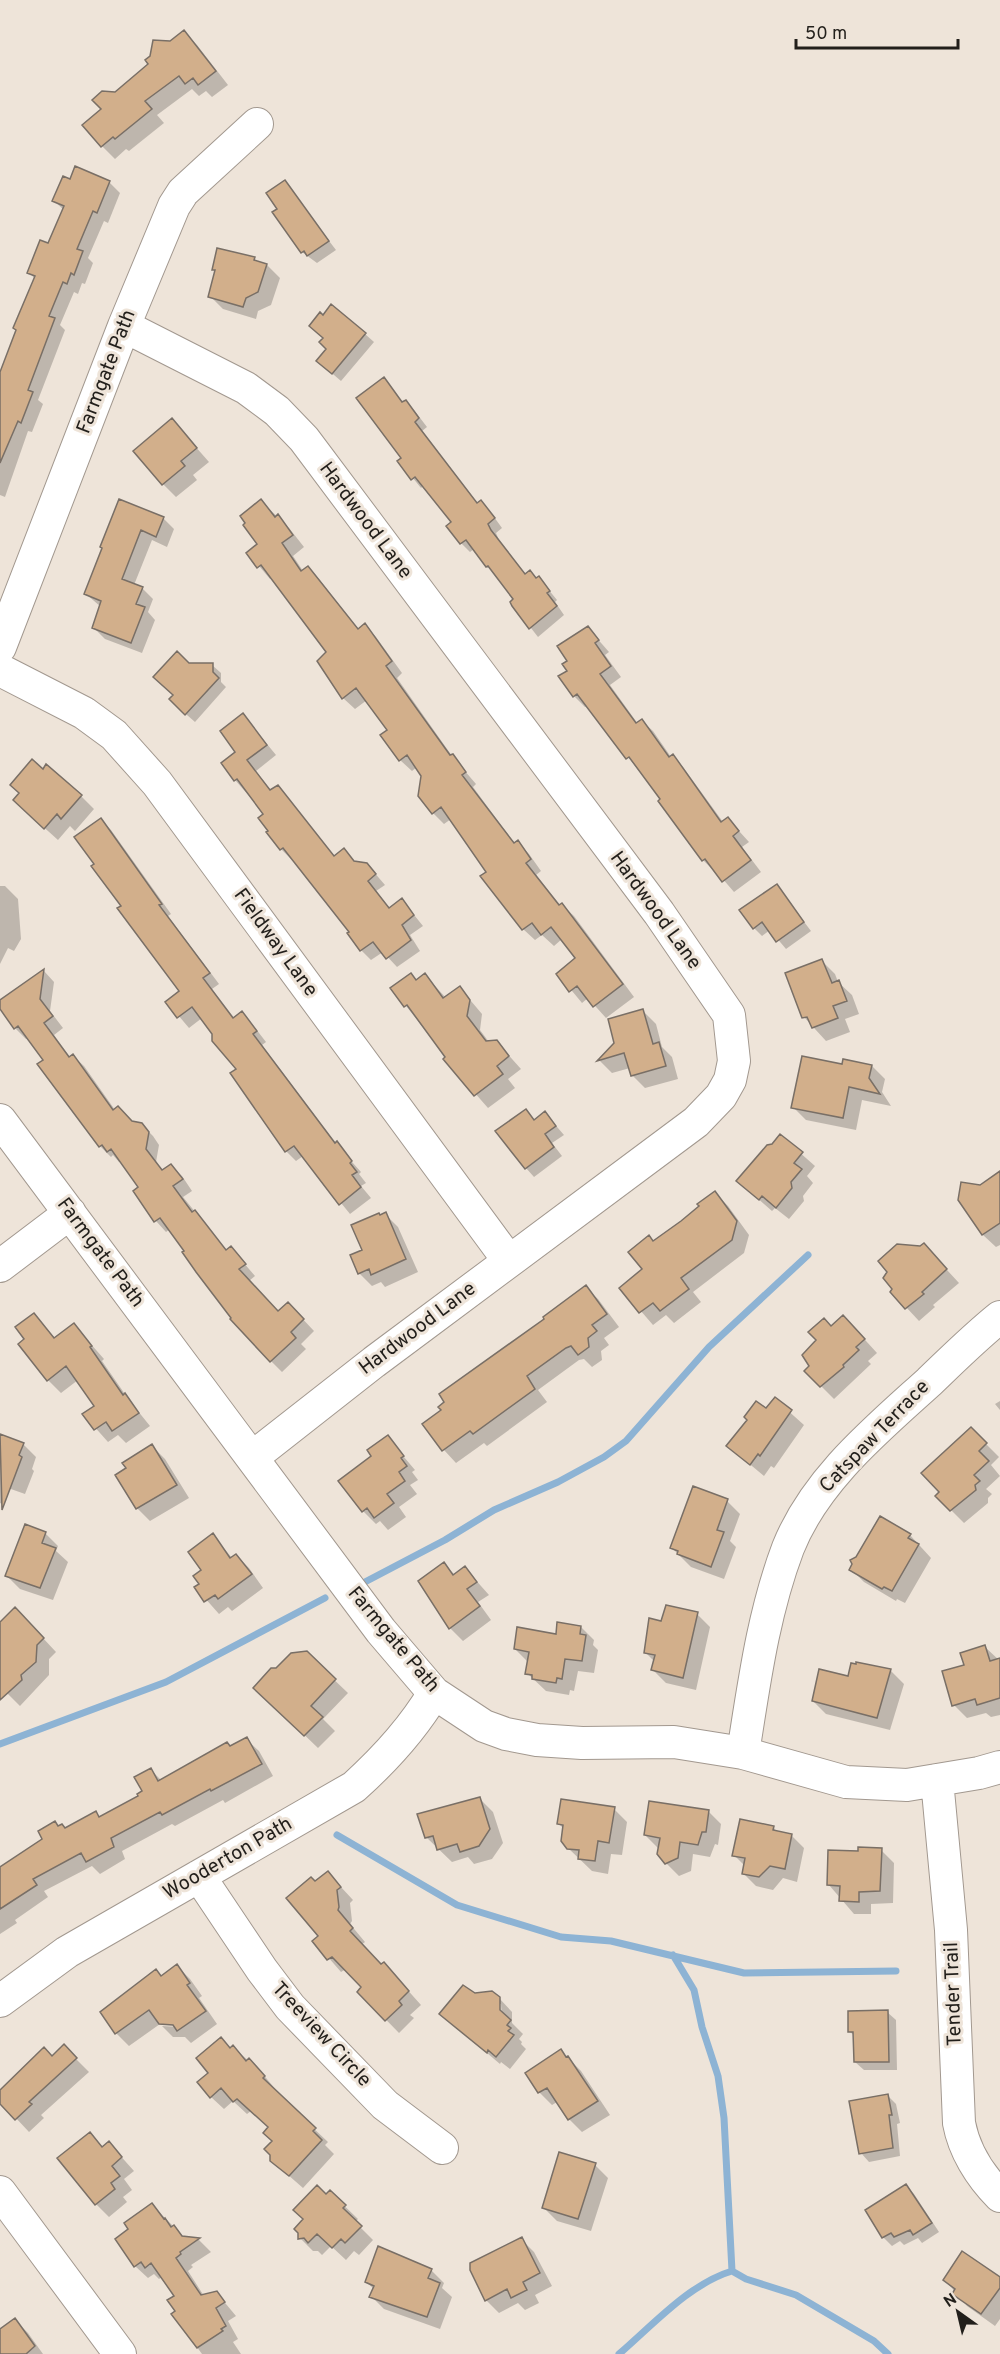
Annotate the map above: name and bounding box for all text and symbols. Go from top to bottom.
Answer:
scale bar [796,12,958,50]
text: 50 m [805,23,847,46]
street label: Farmgate Path [71,306,143,438]
street label: Hardwood Lane [312,457,418,585]
street label: Hardwood Lane [603,847,707,975]
street label: Fieldway Lane [227,884,323,1002]
street label: Farmgate Path [50,1193,150,1313]
street label: Hardwood Lane [354,1276,482,1382]
street label: Catspaw Terrace [814,1375,936,1499]
street label: Farmgate Path [341,1582,445,1698]
street label: Wooderton Path [159,1812,297,1906]
street label: Tender Trail [939,1941,969,2047]
street label: Treeview Circle [266,1977,376,2093]
north arrow [928,2282,988,2342]
text: N [940,2290,961,2313]

